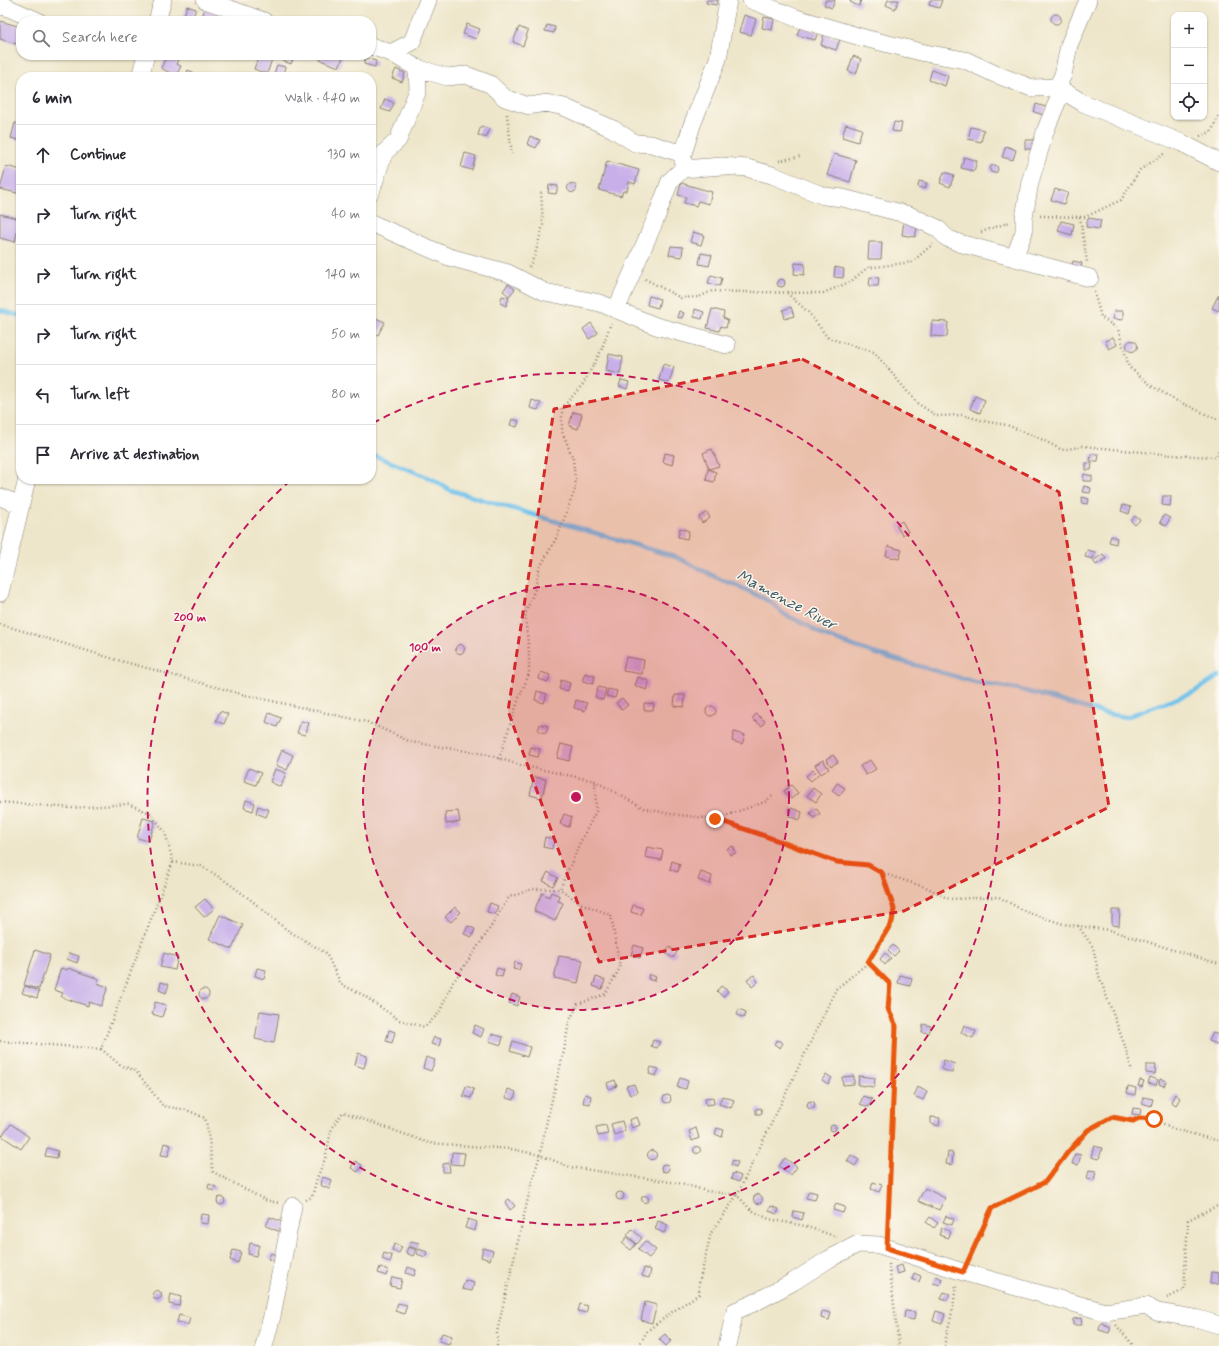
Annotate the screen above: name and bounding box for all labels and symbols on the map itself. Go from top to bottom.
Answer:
water label: Mamenze River [733,565,842,637]
text: 200 m [174,610,207,626]
text: 100 m [409,640,442,656]
centre of rings [569,790,583,804]
route end [706,810,724,828]
route start [1145,1110,1163,1128]

